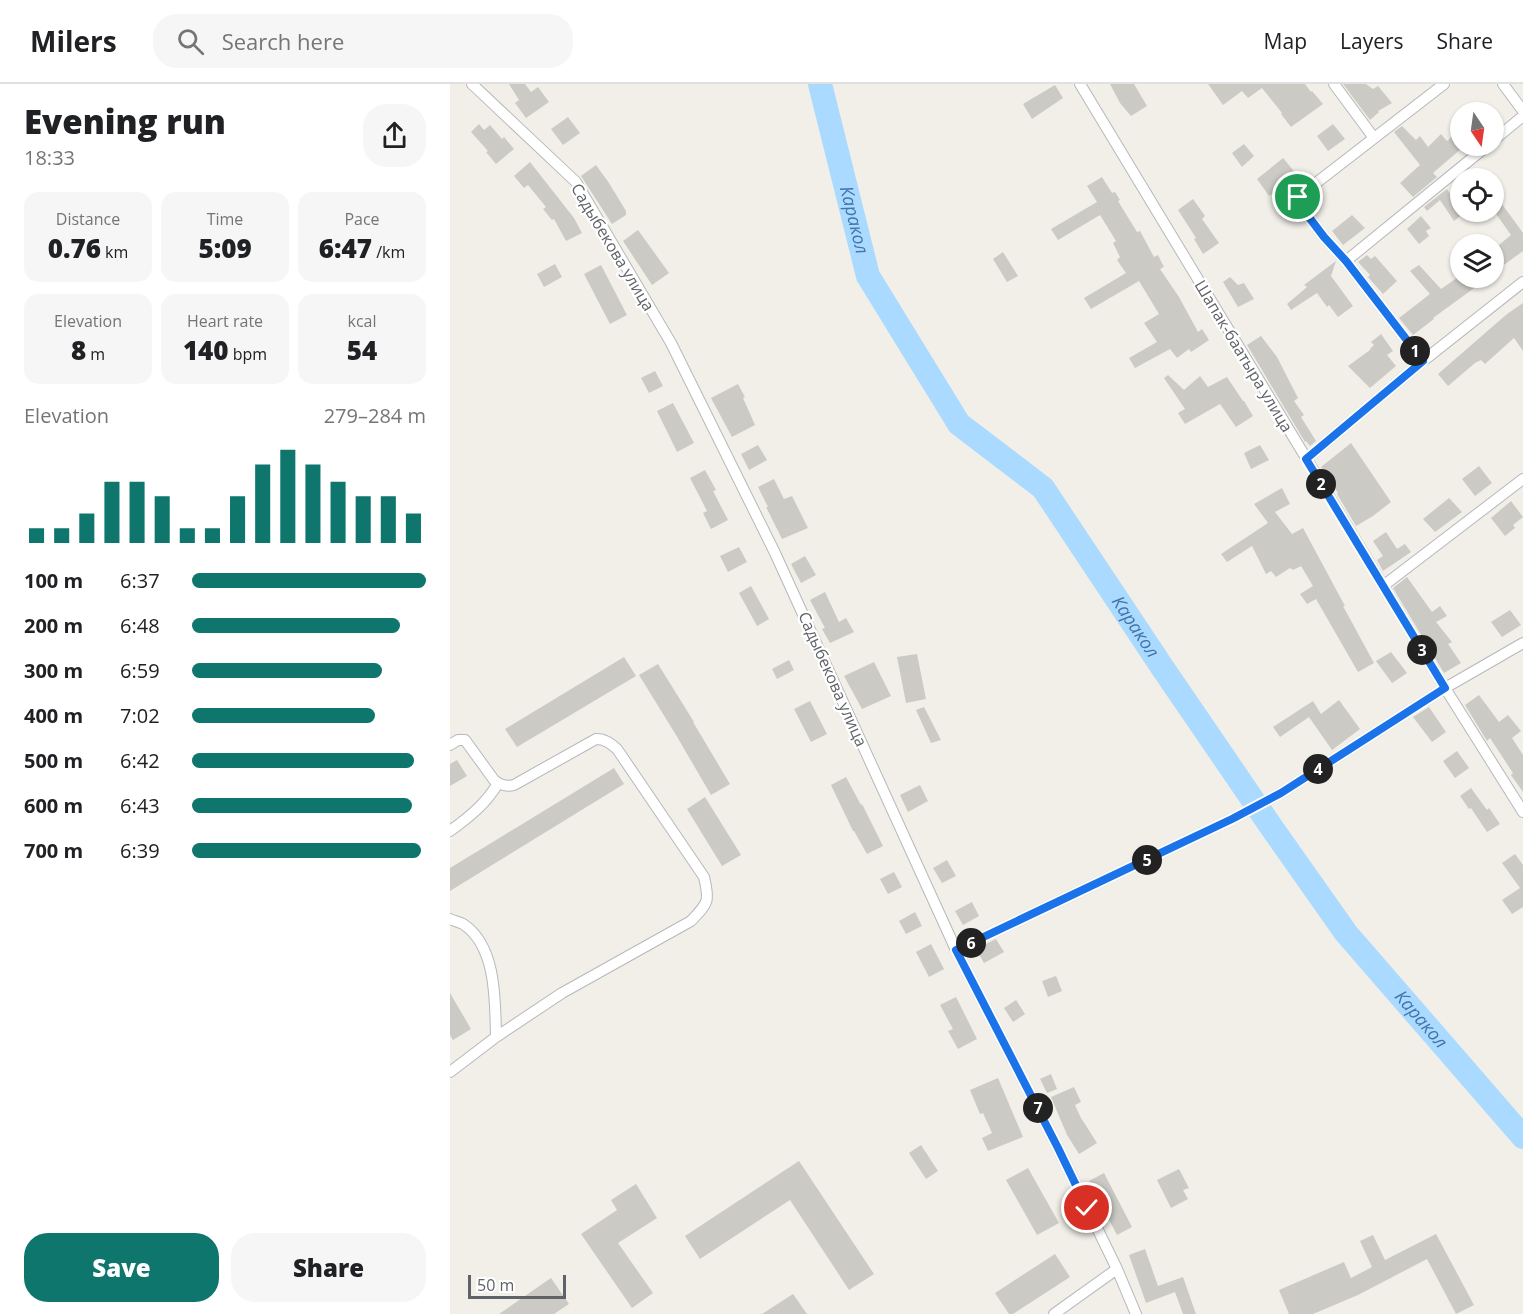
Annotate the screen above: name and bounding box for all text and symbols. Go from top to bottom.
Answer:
search box [153,14,573,68]
text: Milers [30,22,117,60]
icon: search [174,25,207,58]
text: Search here [222,26,344,56]
text: Map [1264,27,1307,55]
text: Layers [1340,27,1404,55]
text: Share [1437,27,1493,55]
text: Evening run [24,99,226,144]
north arrow [1450,102,1504,156]
map controls [1450,102,1504,288]
button: share [363,104,426,167]
text: 18:33 [24,144,75,171]
button: locate [1450,168,1504,222]
pin [1272,171,1323,222]
street label: Садыбекова улица [566,179,660,315]
icon: arrive [1281,180,1314,213]
water label: Каракол [835,183,875,256]
text: Distance [56,208,120,230]
text: Time [207,208,243,230]
text: Pace [344,208,380,230]
text: 0.76 [48,230,101,266]
text: 5:09 [198,230,252,266]
text: 6:47 [319,230,372,266]
button: layers [1450,234,1504,288]
text: km [101,241,128,263]
text: /km [372,241,405,263]
street label: Шапак-баатыра улица [1190,276,1298,436]
text: Elevation [54,310,122,332]
text: Heart rate [187,310,263,332]
text: kcal [348,310,377,332]
text: 8 [71,332,86,368]
text: 140 [183,332,229,368]
text: 54 [347,332,377,368]
pin: 1 [1400,336,1430,366]
text: 1 [1410,340,1420,362]
text: m [86,343,105,365]
text: bpm [229,343,267,365]
text: Elevation [24,402,109,429]
text: 279–284 m [324,402,426,429]
pin: 2 [1306,469,1336,499]
text: 2 [1316,473,1326,495]
text: 100 m [24,567,83,594]
text: 6:37 [120,567,160,594]
water label: Каракол [1107,591,1166,662]
street label: Садыбекова улица [793,608,873,750]
text: 200 m [24,612,83,639]
text: 6:48 [120,612,160,639]
pin: 3 [1407,635,1437,665]
text: 3 [1417,639,1427,661]
text: 300 m [24,657,83,684]
text: 6:59 [120,657,160,684]
text: 400 m [24,702,83,729]
text: 7:02 [120,702,160,729]
text: 500 m [24,747,83,774]
text: 6:42 [120,747,160,774]
pin: 4 [1303,754,1333,784]
text: 4 [1313,758,1323,780]
text: 600 m [24,792,83,819]
text: 6:43 [120,792,160,819]
text: 700 m [24,837,83,864]
text: 6:39 [120,837,160,864]
pin: 5 [1132,845,1162,875]
text: 5 [1142,849,1152,871]
pin: 6 [956,928,986,958]
text: 6 [966,932,976,954]
water label: Каракол [1390,985,1454,1053]
pin: 7 [1023,1093,1053,1123]
text: 7 [1033,1097,1043,1119]
pin [1061,1182,1112,1233]
icon: check [1070,1191,1103,1224]
button: Save [24,1233,219,1302]
button: Share [231,1233,426,1302]
scale bar [468,1272,566,1300]
text: 50 m [477,1274,514,1296]

